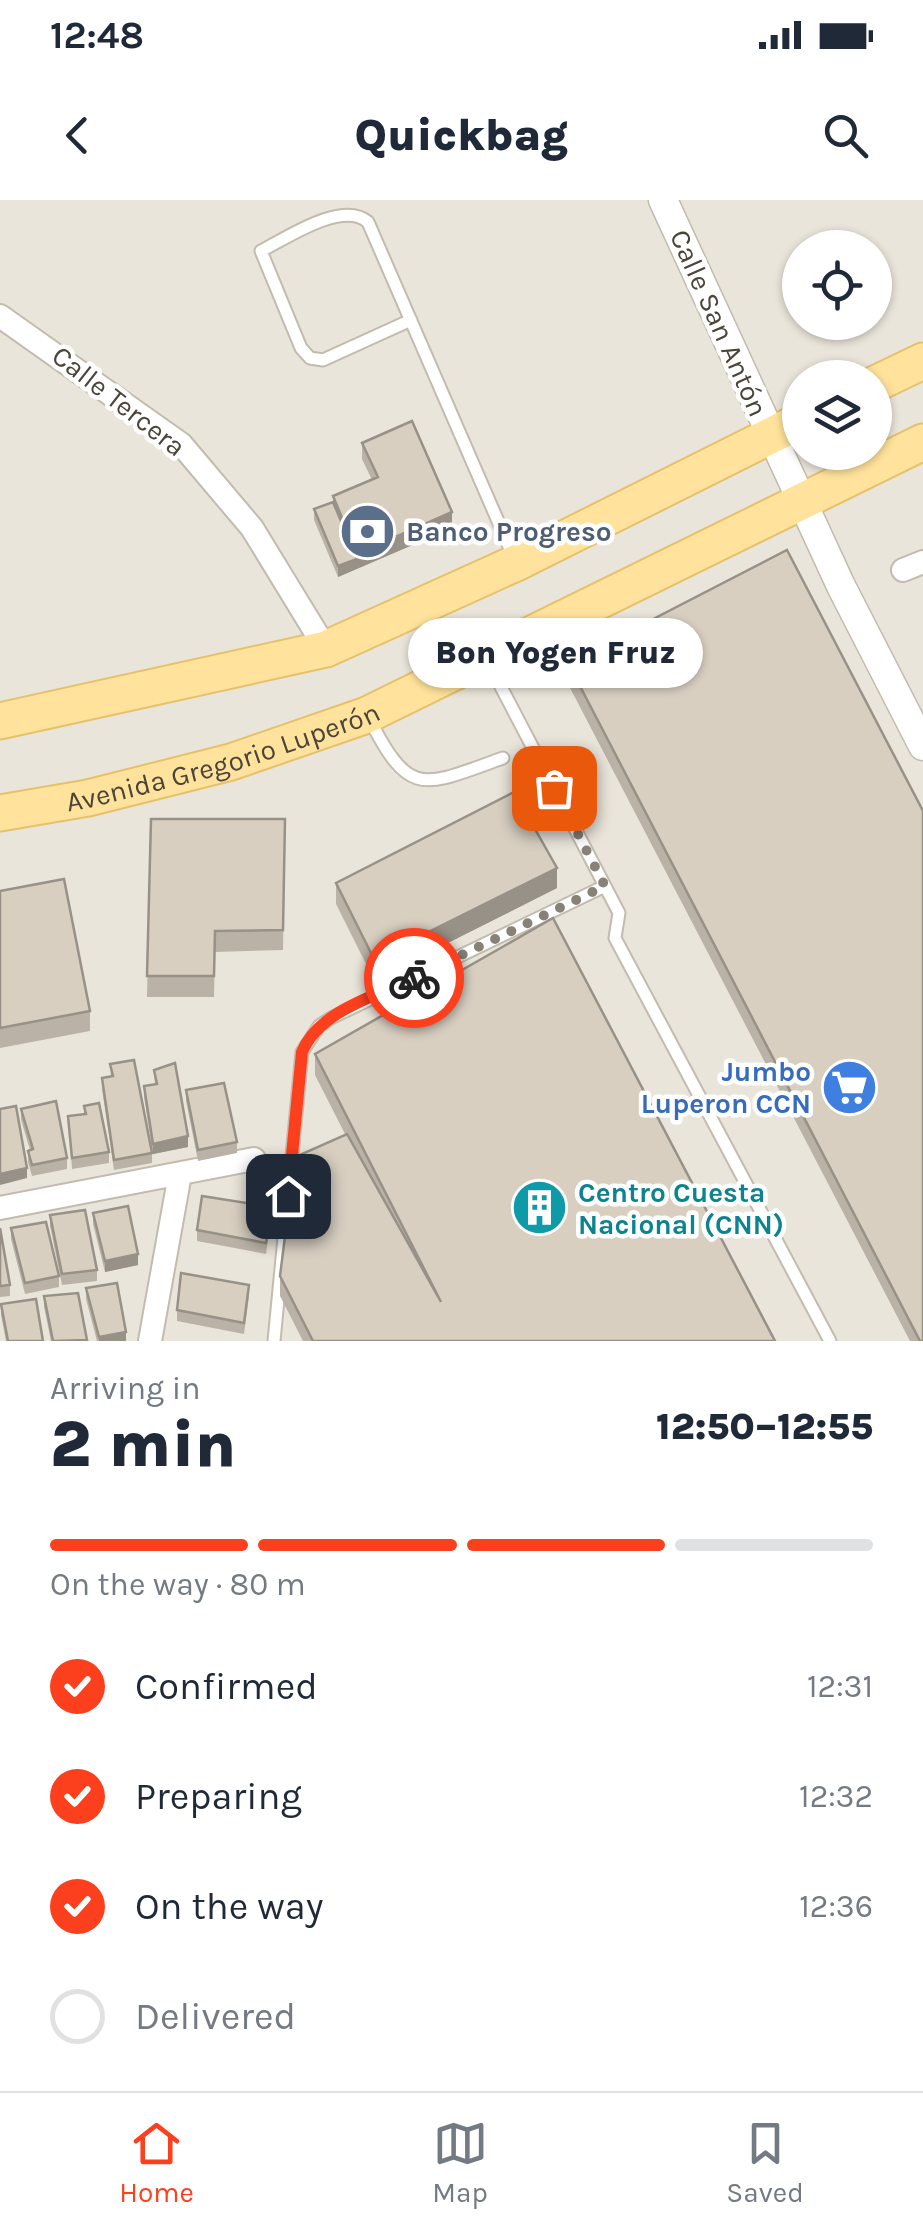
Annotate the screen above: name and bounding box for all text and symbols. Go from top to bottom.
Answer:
text: 12:48 [50,13,144,58]
icon: back [50,108,105,163]
icon: search [818,108,873,163]
text: Quickbag [355,109,568,161]
street label: Calle San Antón [663,225,775,421]
map controls [782,230,892,470]
button: locate [782,230,892,340]
street label: Calle Tercera [46,339,192,463]
button: layers [782,360,892,470]
bank icon: Banco Progreso [337,501,397,561]
place label: Banco Progreso [406,515,612,548]
callout: Bon Yogen Fruz [406,618,702,688]
text: Bon Yogen Fruz [435,634,676,671]
street label: Avenida Gregorio Luperón [64,695,385,818]
pin [512,746,597,831]
icon: bag [527,761,582,816]
courier [364,928,464,1028]
icon: bike [387,951,442,1006]
place label: Jumbo Luperon CCN [641,1055,811,1120]
supermarket icon: Jumbo Luperon CCN [820,1057,880,1117]
pin [246,1154,331,1239]
icon: home [261,1169,316,1224]
place label: Centro Cuesta Nacional (CNN) [578,1176,784,1241]
building icon: Centro Cuesta Nacional (CNN) [509,1178,569,1238]
text: Arriving in [50,1370,201,1407]
text: 12:50–12:55 [656,1404,873,1449]
text: 2 min [50,1406,236,1482]
text: On the way · 80 m [50,1566,306,1603]
icon: check [50,1659,105,1714]
text: Confirmed [135,1664,318,1709]
text: 12:31 [807,1668,873,1705]
icon: check [50,1769,105,1824]
text: Preparing [135,1774,302,1819]
text: 12:32 [799,1778,873,1815]
icon: check [50,1879,105,1934]
text: On the way [135,1884,323,1929]
text: 12:36 [799,1888,873,1925]
text: Delivered [135,1994,296,2039]
tab: Home [119,2116,194,2209]
tab: Map [432,2116,488,2209]
tab: Saved [726,2116,804,2209]

